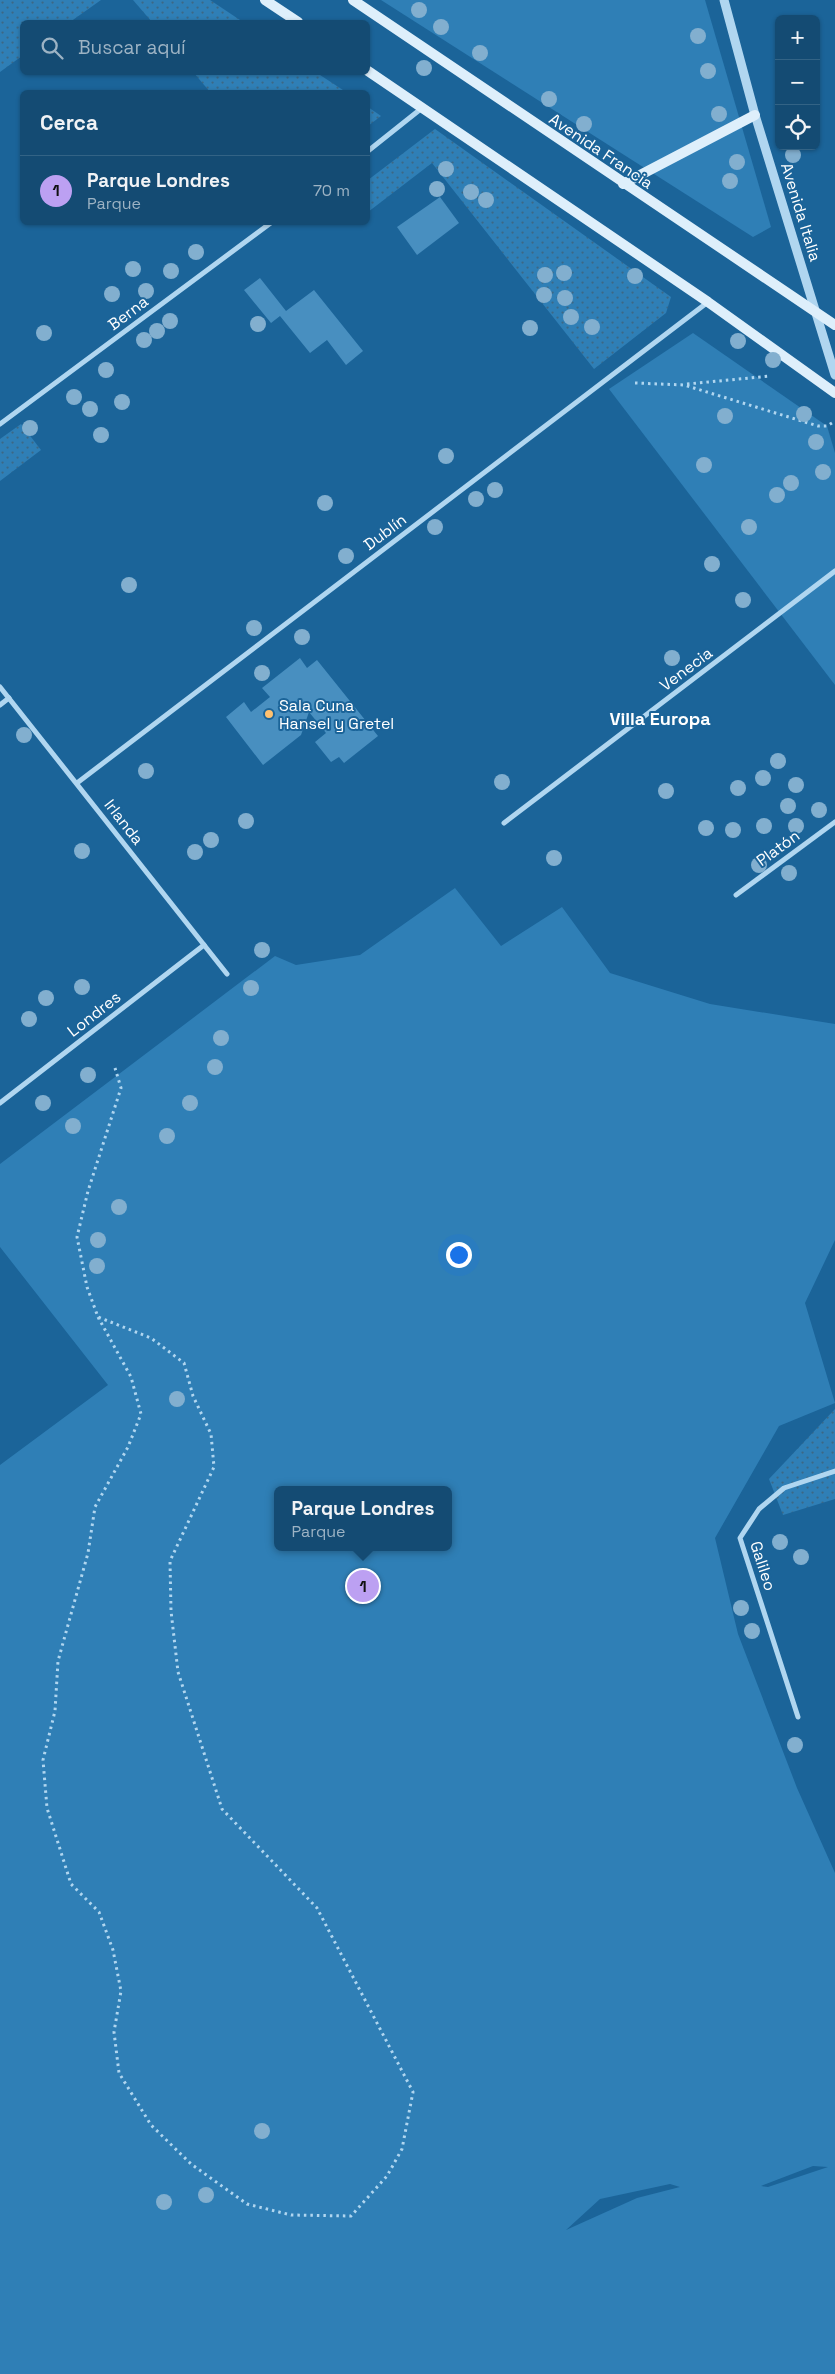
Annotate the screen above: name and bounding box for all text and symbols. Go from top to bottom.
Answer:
map controls [775,15,820,150]
button: + [775,15,820,60]
search box [20,20,370,75]
icon: search [38,34,66,62]
text: Buscar aquí [78,35,186,60]
button: − [775,60,820,105]
button: locate [775,105,820,150]
street label: Avenida Francia [545,108,657,194]
text: Cerca [40,109,98,136]
street label: Avenida Italia [776,160,826,264]
text: Parque Londres [87,168,230,193]
text: 1 [52,180,60,201]
text: 70 m [313,180,350,201]
text: Parque [87,193,141,214]
street label: Berna [104,291,152,335]
street label: Dublín [359,509,411,555]
street label: Venecia [655,642,717,696]
place label: Sala Cuna Hansel y Gretel [279,695,394,734]
district label: Villa Europa [609,707,711,730]
marker: Sala Cuna Hansel y Gretel [263,708,275,720]
street label: Irlanda [100,795,148,849]
street label: Platón [752,825,804,871]
street label: Londres [63,987,125,1041]
your location [446,1242,472,1268]
popup [274,1486,452,1551]
text: Parque Londres [292,1496,434,1521]
text: Parque [292,1521,345,1542]
street label: Galileo [745,1539,781,1593]
pin: 1 [347,1567,379,1605]

